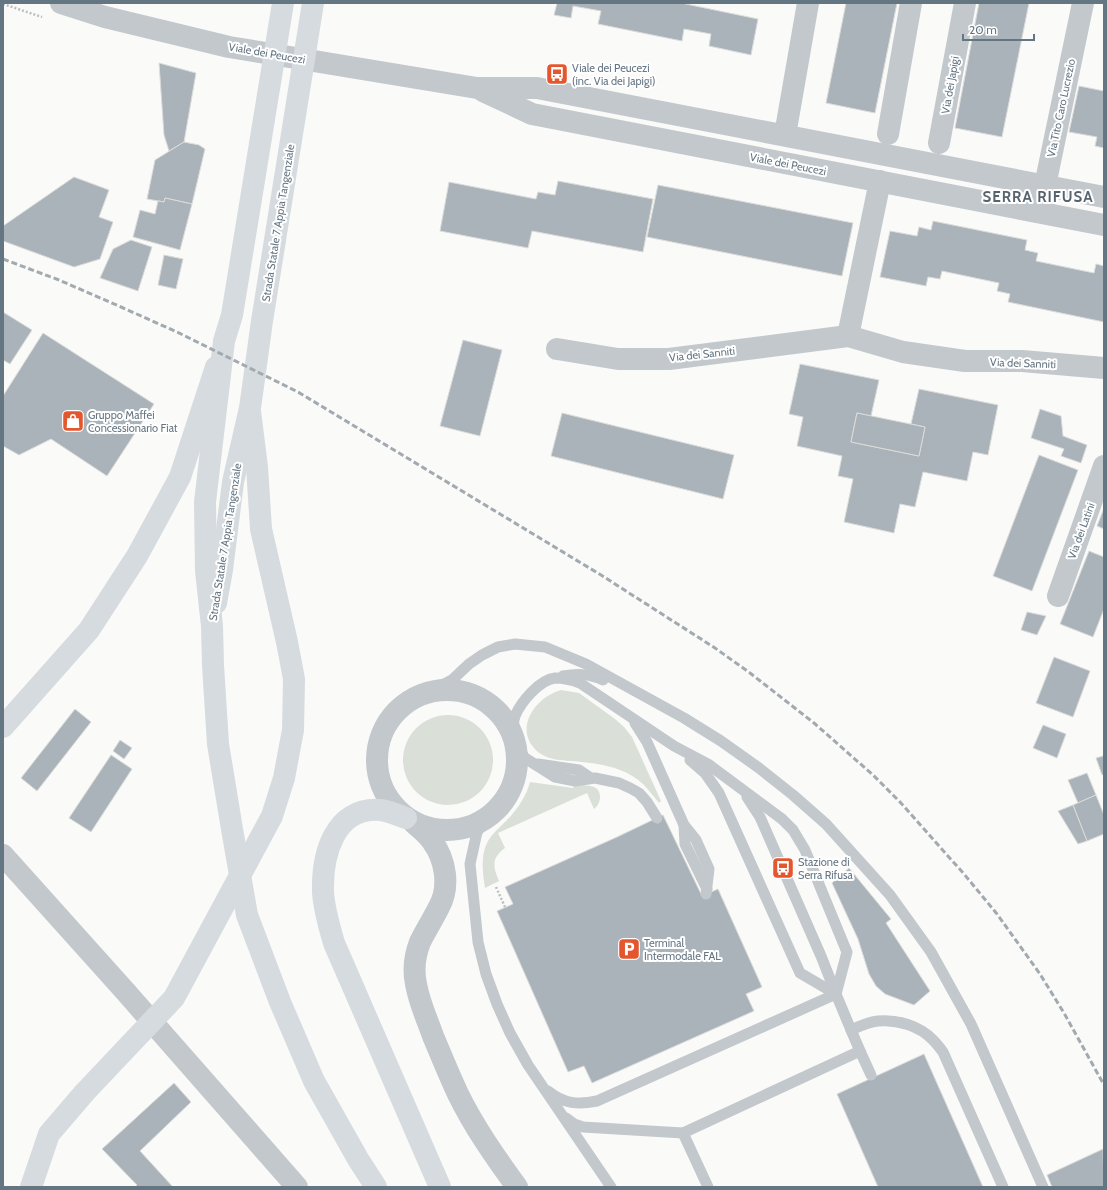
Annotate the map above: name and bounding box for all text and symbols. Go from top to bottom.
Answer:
scale bar [963,16,1034,42]
text: 20 m [969,22,997,37]
street label: Viale dei Peucezi [228,39,306,67]
street label: Via dei Japigi [938,55,962,115]
street label: Via Tito Caro Lucrezio [1044,58,1078,158]
bus stop icon: Viale dei Peucezi (inc. Via dei Japigi) [544,61,570,87]
place label: Viale dei Peucezi (inc. Via dei Japigi) [572,61,655,88]
street label: Strada Statale 7 Appia Tangenziale [259,143,297,303]
street label: Viale dei Peucezi [749,150,827,178]
district label: SERRA RIFUSA [982,188,1094,206]
street label: Via dei Sanniti [668,344,736,364]
street label: Via dei Sanniti [990,355,1056,371]
shop icon: Gruppo Maffei Concessionario Fiat [60,408,86,434]
place label: Gruppo Maffei Concessionario Fiat [88,408,178,435]
street label: Strada Statale 7 Appia Tangenziale [206,462,244,622]
street label: Via dei Latini [1064,501,1098,561]
bus stop icon: Stazione di Serra Rifusa [770,855,796,881]
place label: Stazione di Serra Rifusa [798,855,854,882]
parking icon: Terminal Intermodale FAL [616,936,642,962]
place label: Terminal Intermodale FAL [644,936,721,963]

